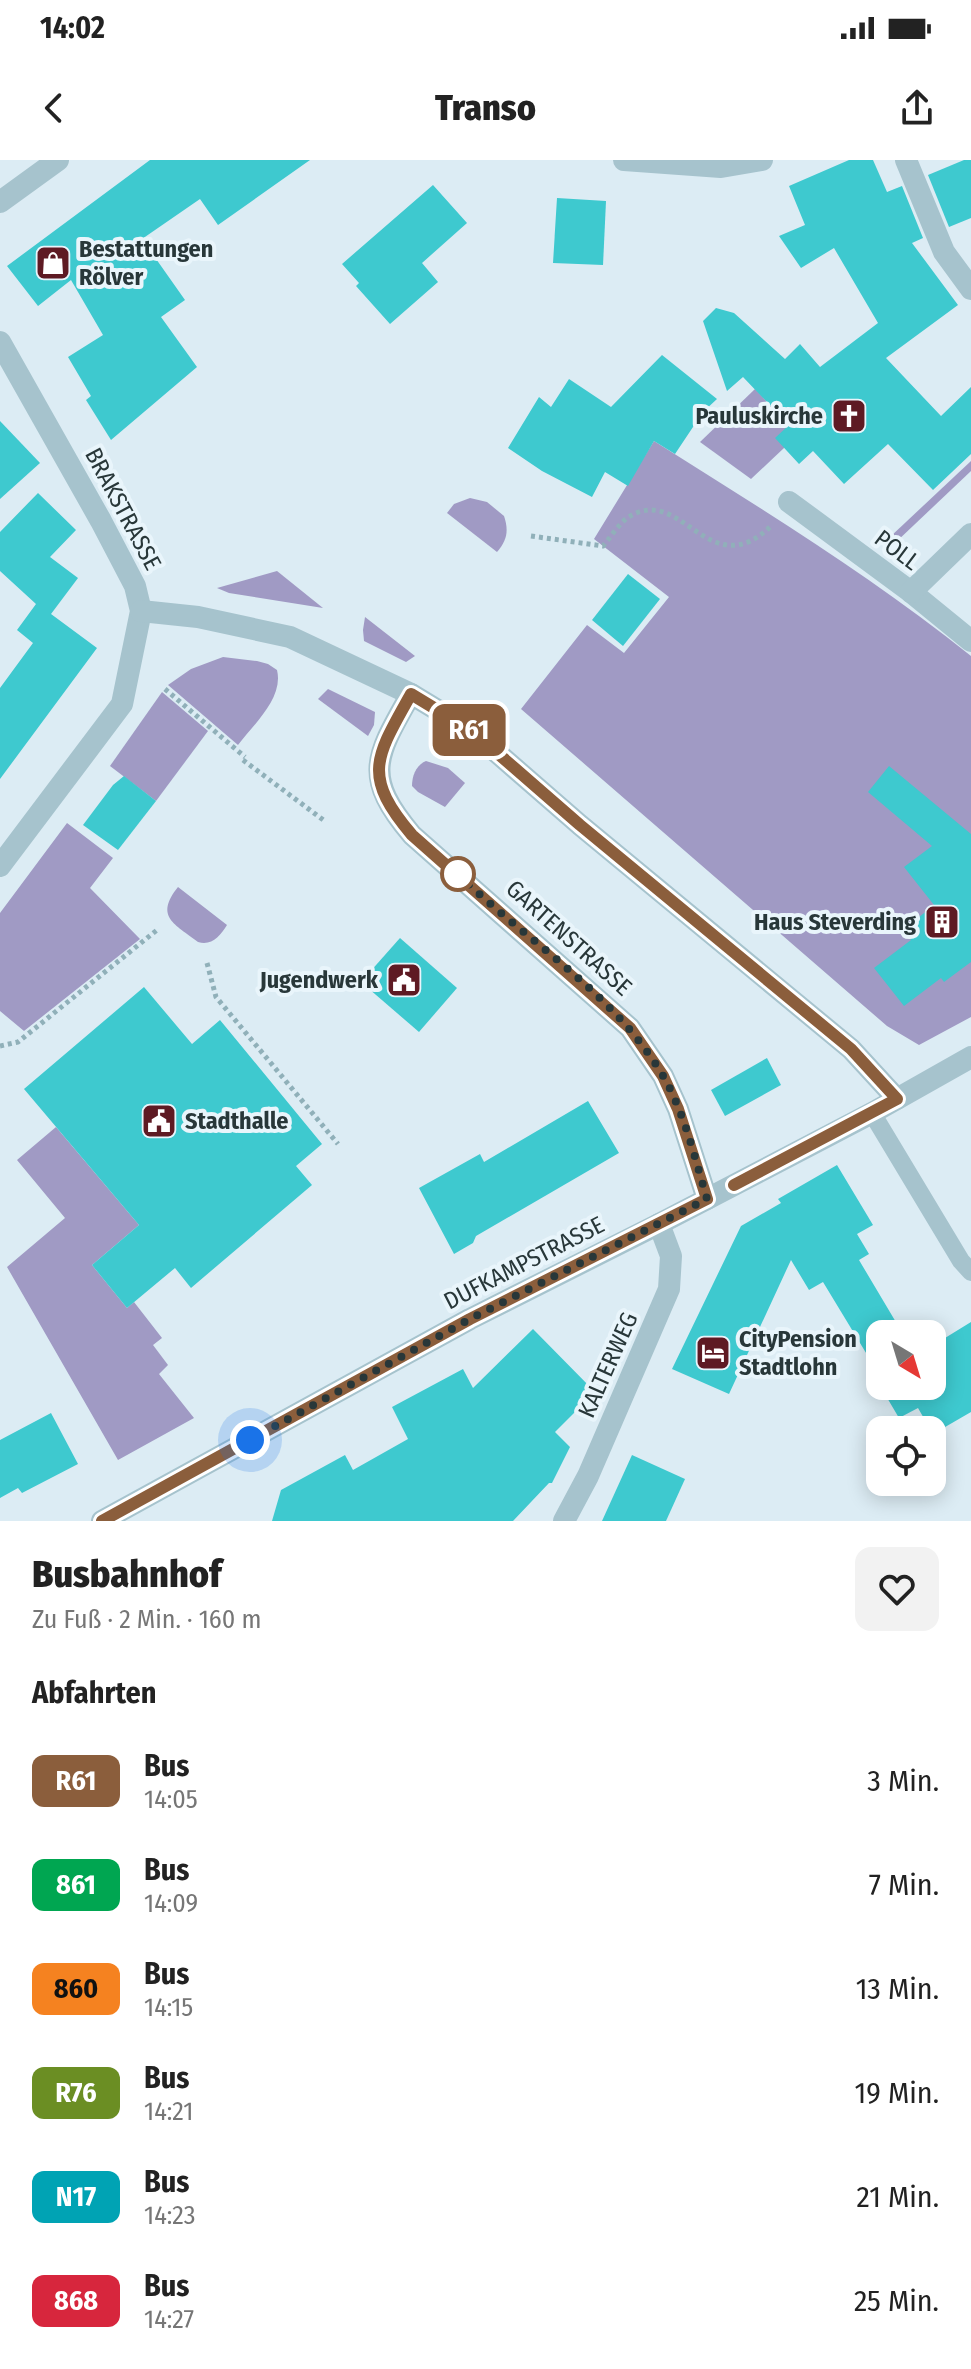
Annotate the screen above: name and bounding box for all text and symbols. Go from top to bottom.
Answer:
text: 14:02 [40,10,105,46]
icon: back [32,86,76,130]
text: Transo [435,86,536,130]
icon: share [895,86,939,130]
place label: Bestattungen Rölver [79,235,213,291]
shop icon: Bestattungen Rölver [34,244,72,282]
church icon: Pauluskirche [830,397,868,435]
place label: Pauluskirche [695,402,823,430]
street label: BRAKSTRASSE [79,443,167,575]
street label: POLL [869,524,925,576]
line badge: R61 [423,704,515,756]
text: R61 [449,713,489,746]
unlabelled marker [441,857,475,891]
street label: GARTENSTRASSE [501,874,637,1002]
building icon: Haus Steverding [923,903,961,941]
place label: Haus Steverding [754,908,916,936]
public building icon: Jugendwerk [385,961,423,999]
place label: Jugendwerk [259,966,379,994]
public building icon: Stadthalle [140,1102,178,1140]
place label: Stadthalle [185,1107,289,1135]
street label: DUFKAMPSTRASSE [439,1211,609,1315]
street label: KALTERWEG [572,1308,644,1422]
north arrow [866,1320,946,1400]
map controls [866,1320,946,1496]
place label: CityPension Stadtlohn [739,1325,857,1381]
hotel icon: CityPension Stadtlohn [694,1334,732,1372]
button: locate [866,1416,946,1496]
your location [230,1420,270,1460]
button: heart [855,1547,939,1631]
text: Busbahnhof [32,1551,222,1597]
text: Zu Fuß · 2 Min. · 160 m [32,1604,261,1635]
text: Abfahrten [32,1675,156,1711]
text: Bus [144,1748,189,1784]
text: 3 Min. [867,1763,939,1799]
text: R61 [56,1764,96,1797]
text: 14:05 [144,1784,198,1815]
text: Bus [144,1852,189,1888]
text: 7 Min. [869,1867,939,1903]
text: 861 [56,1868,96,1901]
text: 14:09 [144,1888,198,1919]
text: Bus [144,1956,189,1992]
text: 13 Min. [856,1971,939,2007]
text: 860 [54,1972,98,2005]
text: 14:15 [144,1992,193,2023]
text: Bus [144,2060,189,2096]
text: 19 Min. [855,2075,939,2111]
text: R76 [55,2076,97,2109]
text: 14:21 [144,2096,193,2127]
text: Bus [144,2164,189,2200]
text: 21 Min. [857,2179,939,2215]
text: N17 [56,2180,96,2213]
text: 14:23 [144,2200,195,2231]
text: Bus [144,2268,189,2304]
text: 25 Min. [854,2283,939,2319]
text: 868 [54,2284,98,2317]
text: 14:27 [144,2304,194,2335]

